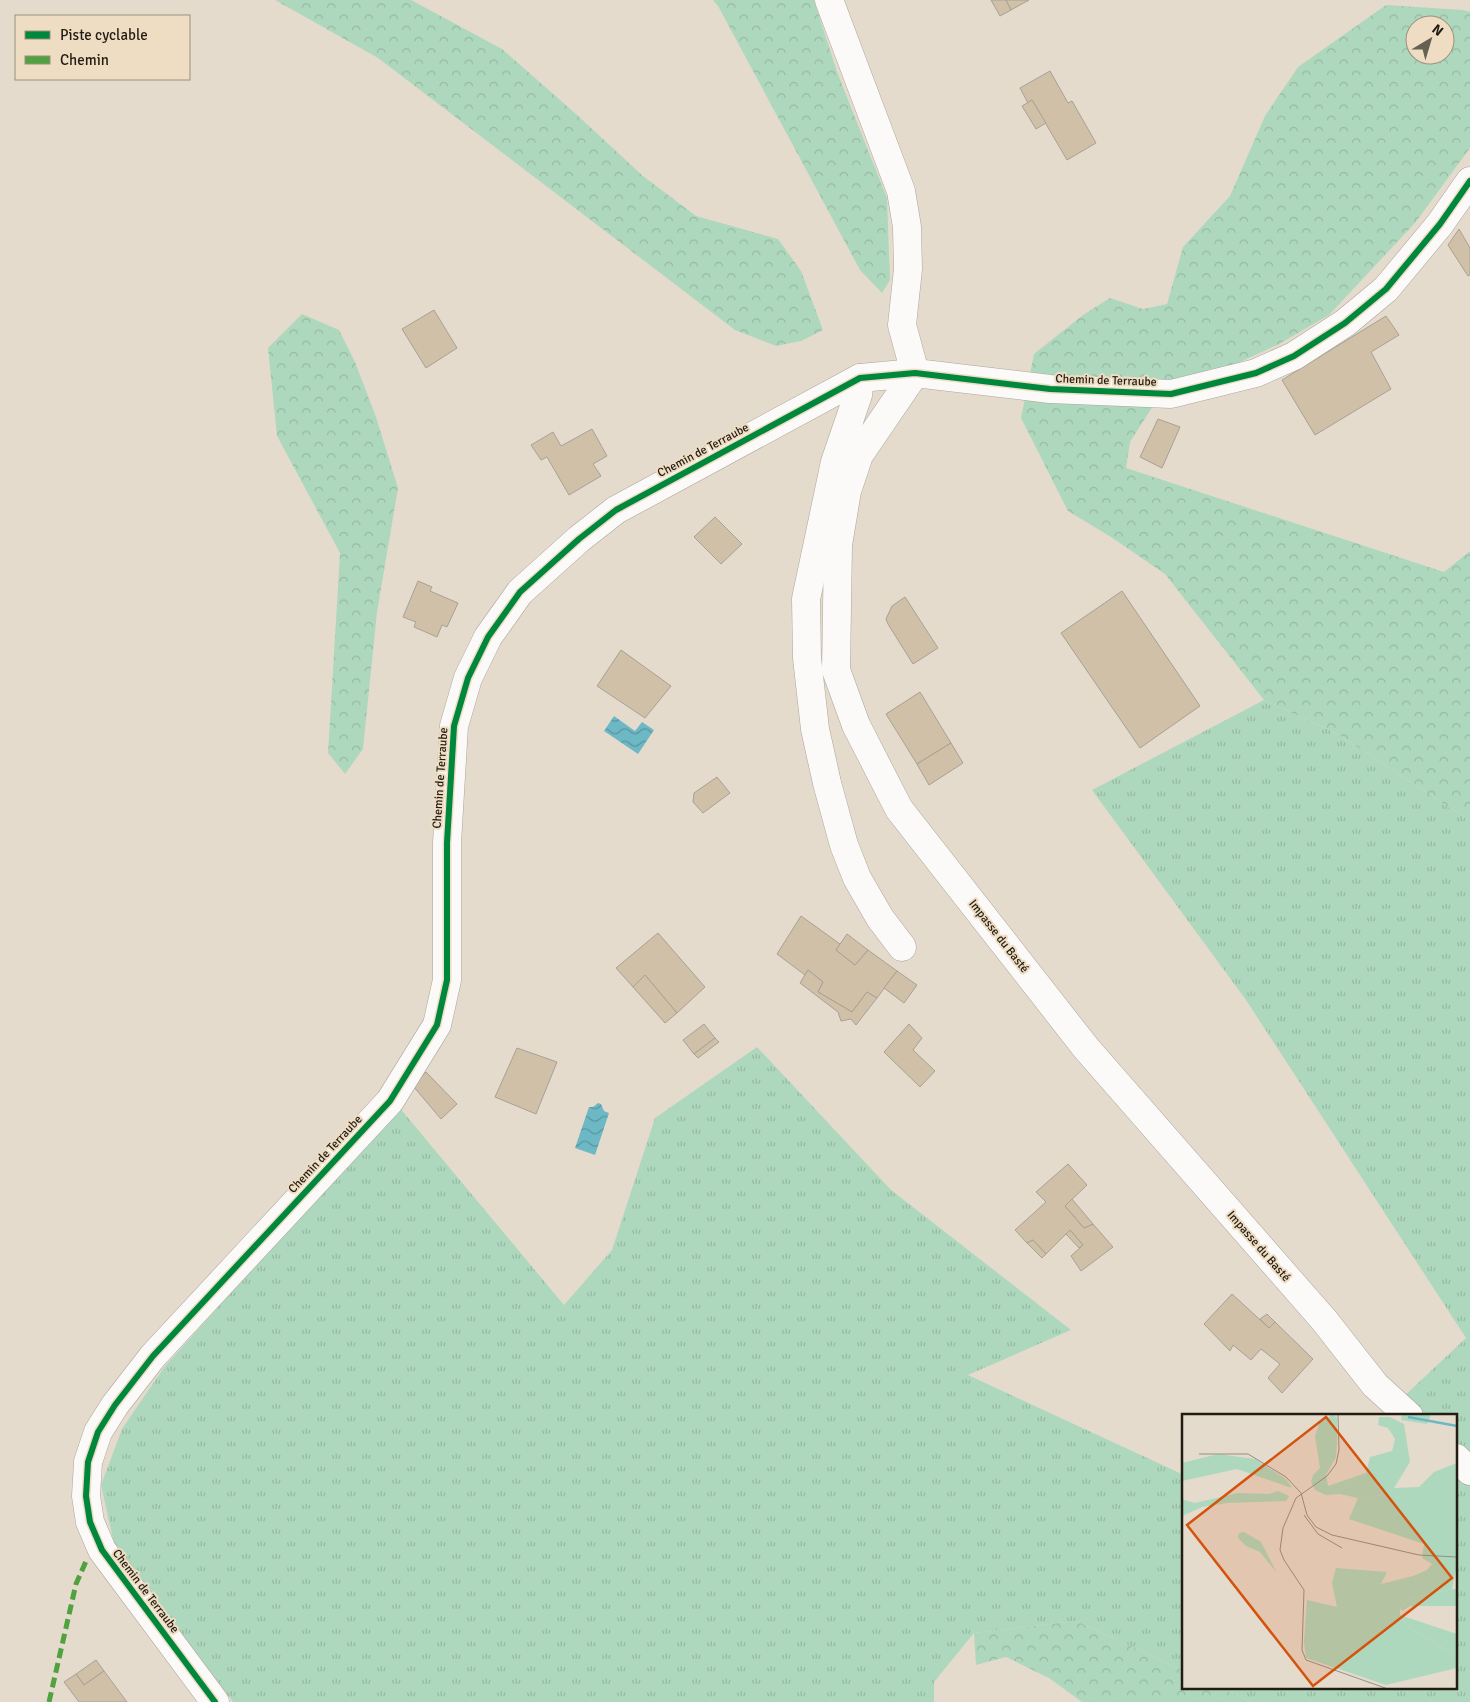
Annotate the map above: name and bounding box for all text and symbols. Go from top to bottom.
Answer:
legend [15,15,190,80]
north arrow [1405,15,1455,65]
text: N [1429,20,1447,40]
text: Piste cyclable [60,26,148,44]
text: Chemin [60,51,109,69]
street label: Chemin de Terraube [1055,371,1157,390]
street label: Chemin de Terraube [655,420,752,481]
street label: Chemin de Terraube [429,727,452,829]
street label: Impasse du Basté [965,897,1032,976]
street label: Chemin de Terraube [285,1112,365,1197]
street label: Impasse du Basté [1224,1208,1293,1285]
inset map [1182,1414,1458,1690]
street label: Chemin de Terraube [109,1546,182,1636]

